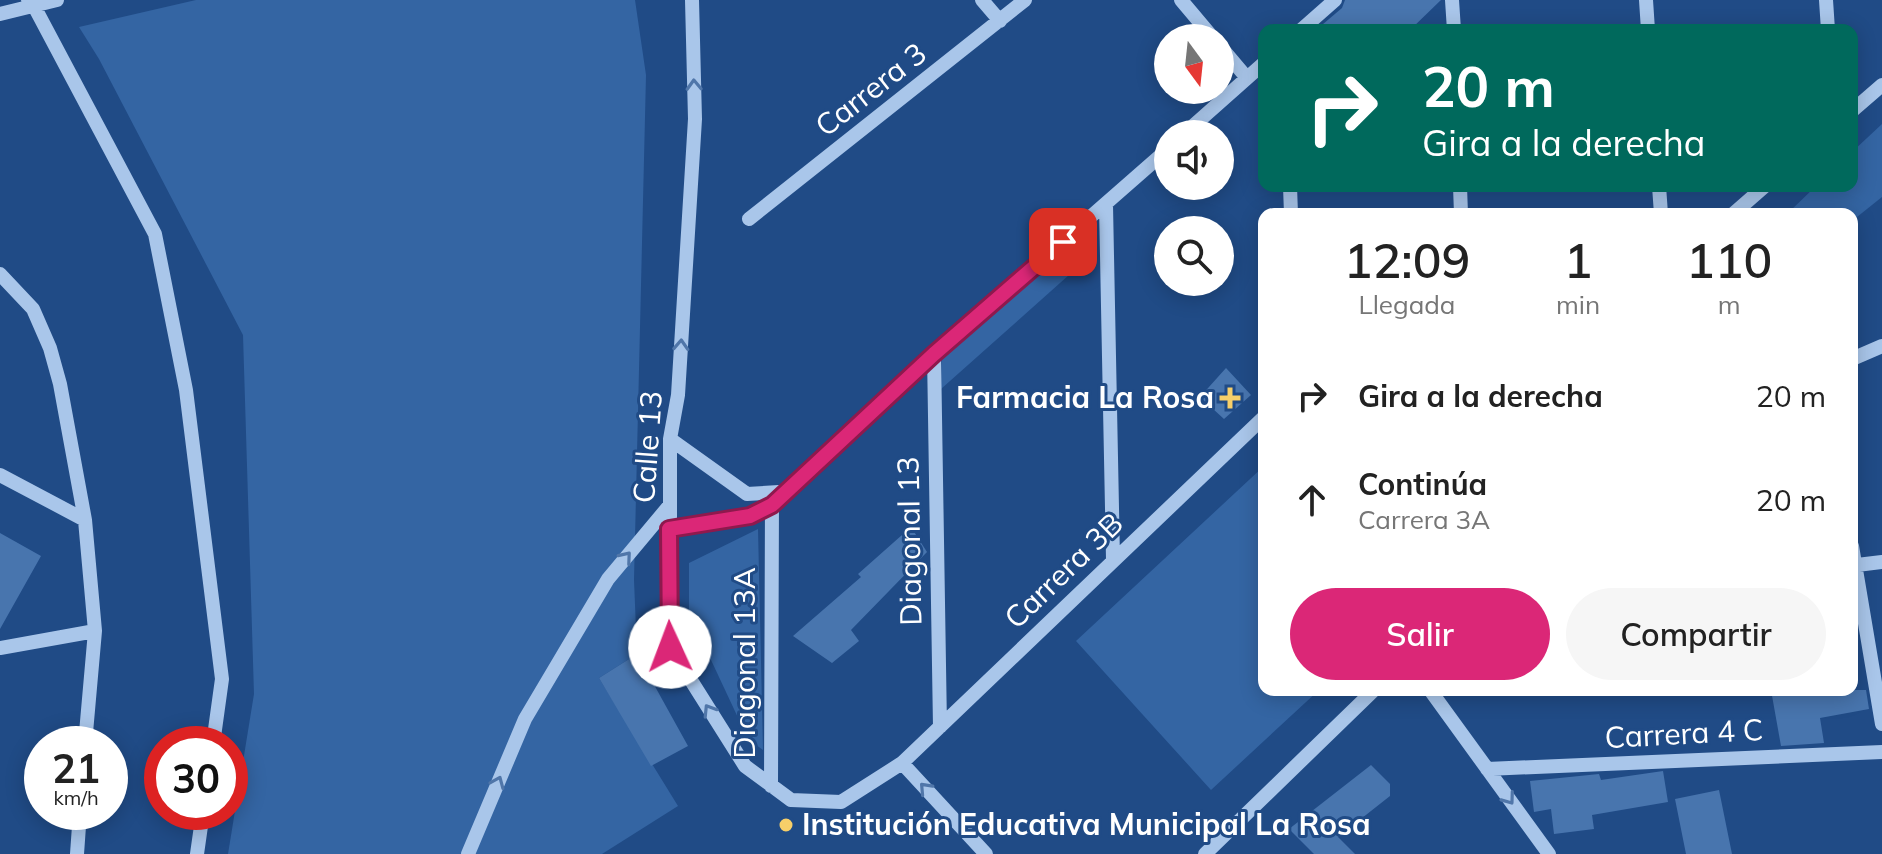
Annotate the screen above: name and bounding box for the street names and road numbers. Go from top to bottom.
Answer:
street label: Carrera 3 [807,34,934,144]
street label: Calle 13 [624,390,670,504]
street label: Diagonal 13 [889,456,929,626]
street label: Carrera 3B [996,504,1131,636]
street label: Diagonal 13A [725,567,763,759]
street label: Carrera 4 C [1604,710,1764,756]

